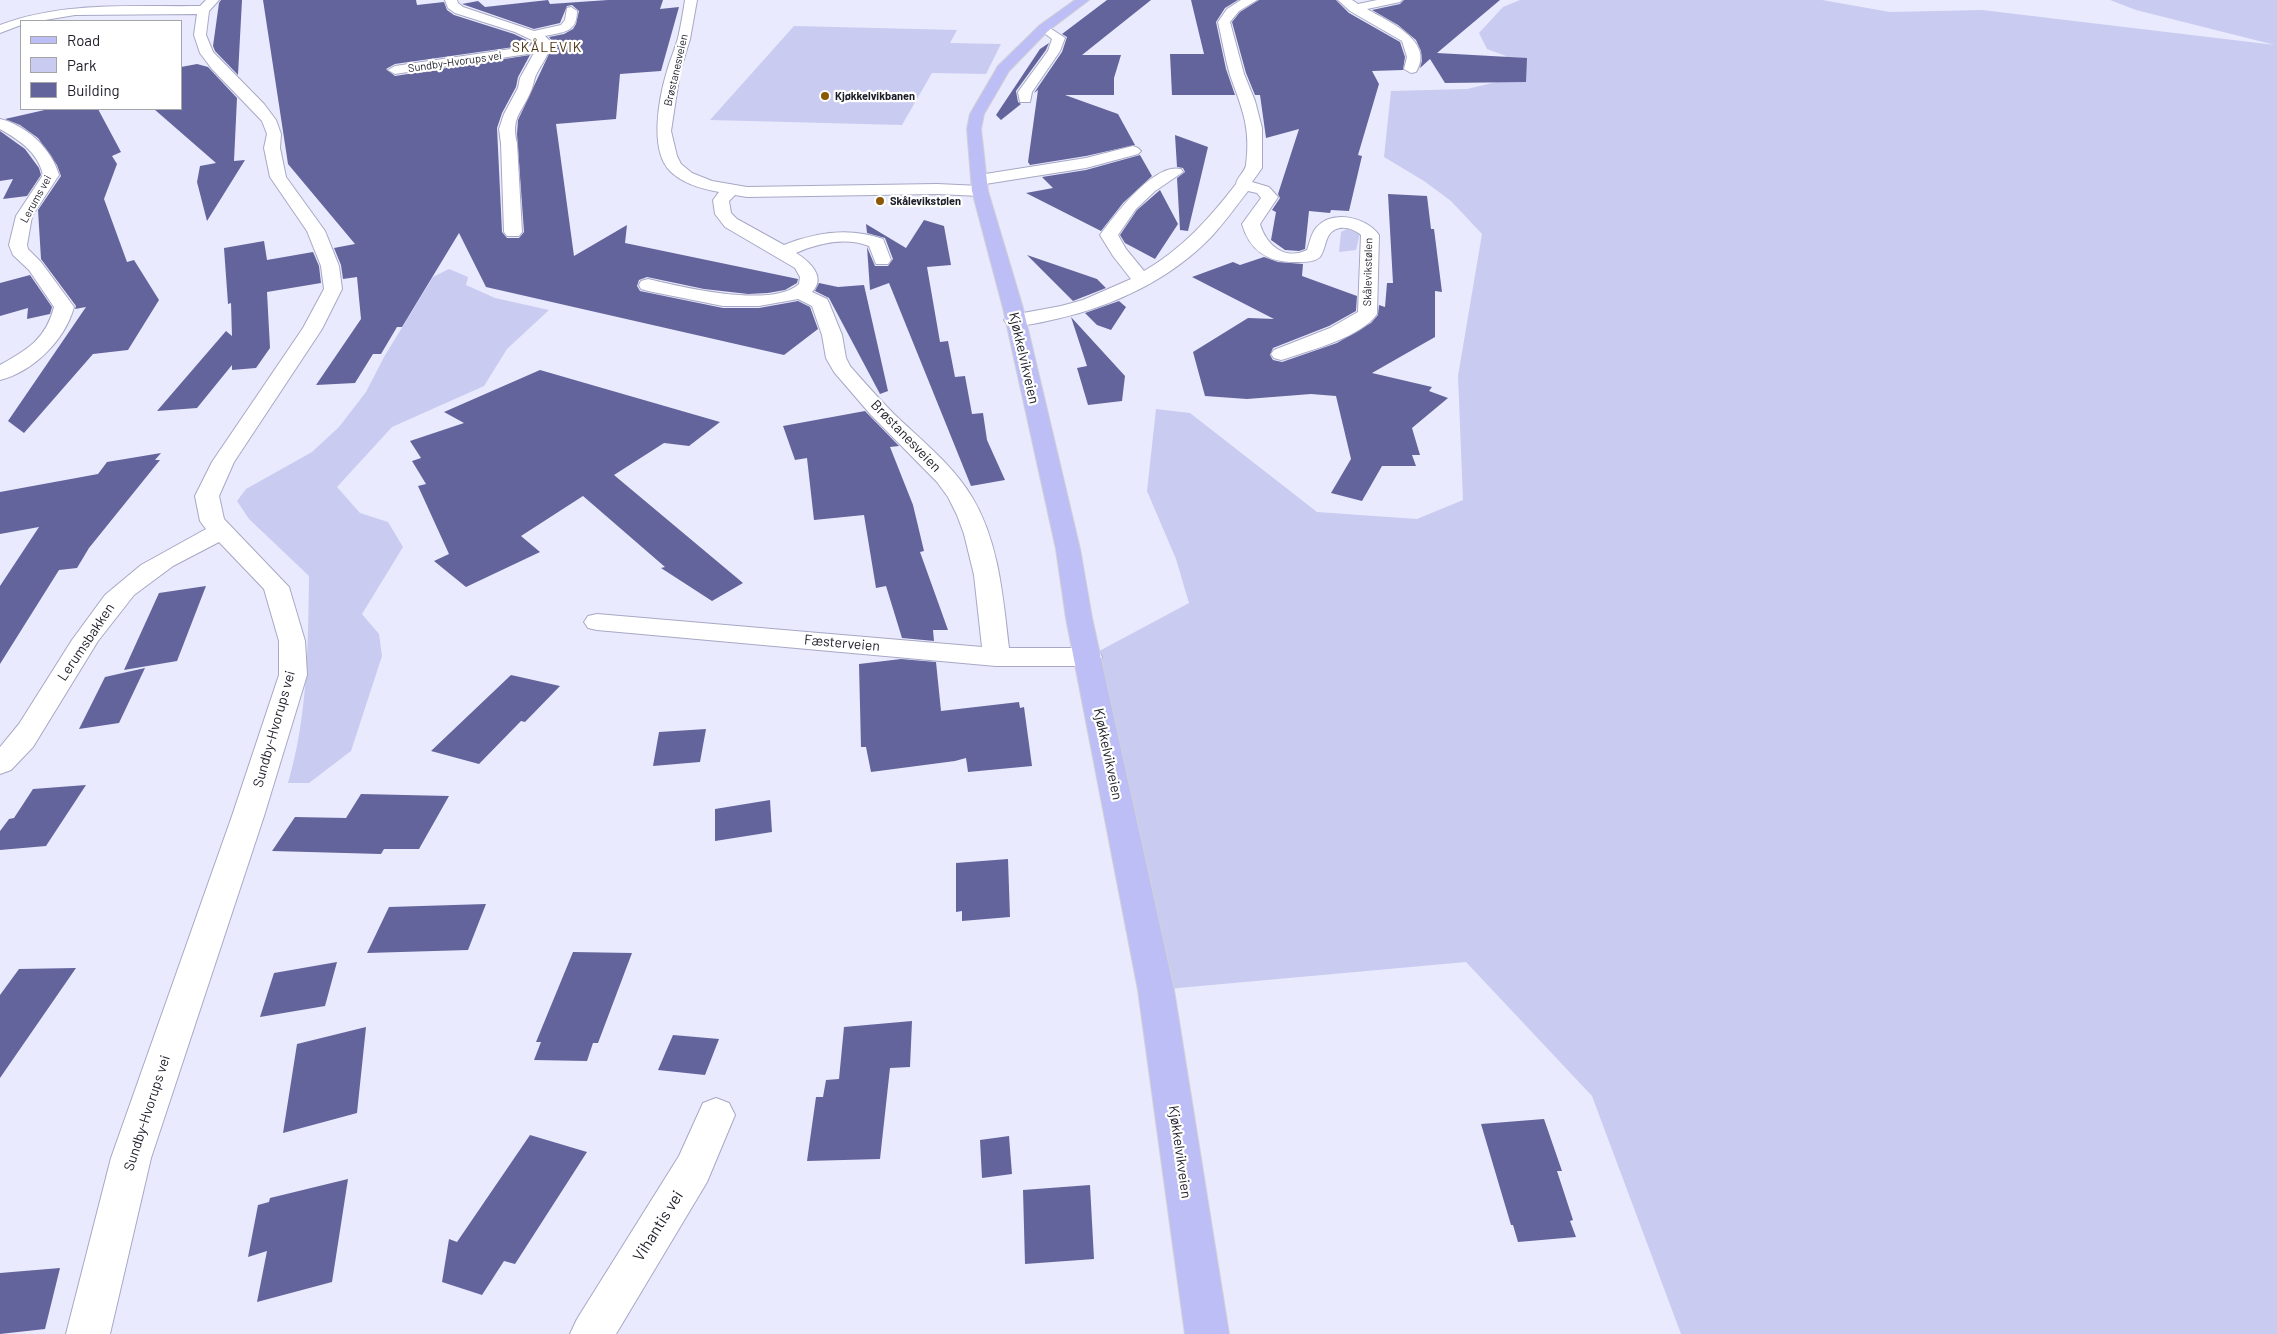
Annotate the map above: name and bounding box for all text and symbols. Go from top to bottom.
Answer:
legend [20,20,182,110]
text: Road [67,31,100,49]
street label: Brøstanesveien [661,33,691,107]
district label: SKÅLEVIK [511,39,583,55]
street label: Sundby-Hvorups vei [407,49,503,75]
text: Park [67,56,96,74]
text: Building [67,81,120,99]
place label: Kjøkkelvikbanen [835,89,915,103]
marker: Kjøkkelvikbanen [819,90,831,102]
street label: Lerums vei [18,173,54,225]
place label: Skålevikstølen [890,194,961,208]
marker: Skålevikstølen [874,195,886,207]
street label: Skålevikstølen [1361,238,1375,306]
street label: Kjøkkelvikveien [1005,311,1043,405]
street label: Brøstanesveien [867,396,945,476]
street label: Lerumsbakken [54,600,118,684]
street label: Fæsterveien [803,631,881,655]
street label: Sundby-Hvorups vei [249,669,299,789]
street label: Kjøkkelvikveien [1090,707,1126,801]
street label: Sundby-Hvorups vei [120,1053,174,1173]
street label: Kjøkkelvikveien [1165,1105,1195,1199]
street label: Vihantis vei [629,1187,687,1265]

